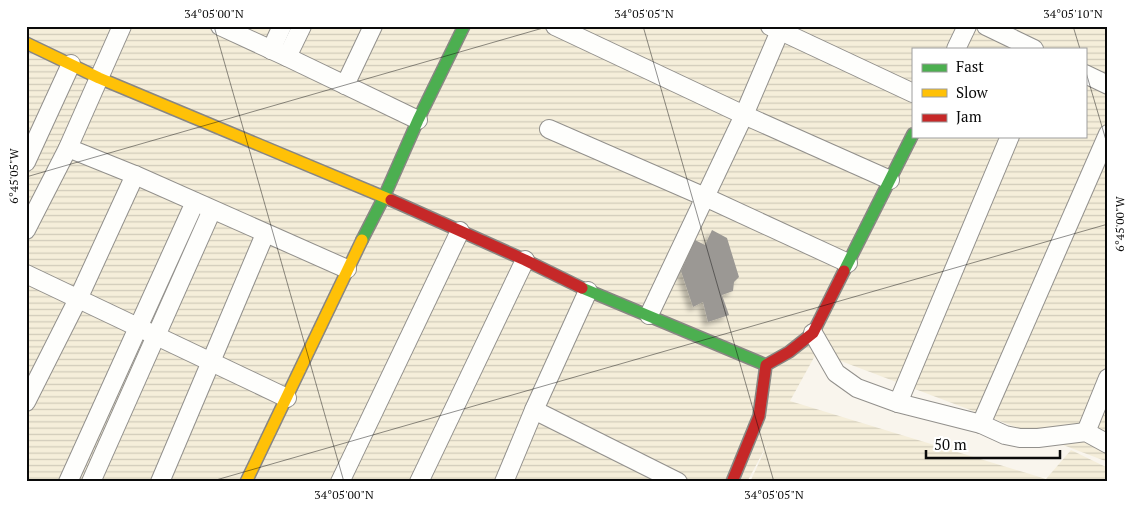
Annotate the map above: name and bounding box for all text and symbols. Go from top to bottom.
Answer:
text: 34°05'00"N [184,6,244,21]
text: 34°05'05"N [614,6,674,21]
text: 34°05'10"N [1043,6,1103,21]
legend [912,48,1086,138]
text: Fast [956,56,984,76]
text: Slow [956,82,989,102]
text: Jam [956,106,982,126]
text: 6°45'05"W [6,147,21,204]
text: 6°45'00"W [1112,195,1127,252]
scale bar [926,428,1060,460]
text: 50 m [934,434,967,454]
text: 34°05'00"N [314,487,374,502]
text: 34°05'05"N [744,487,804,502]

